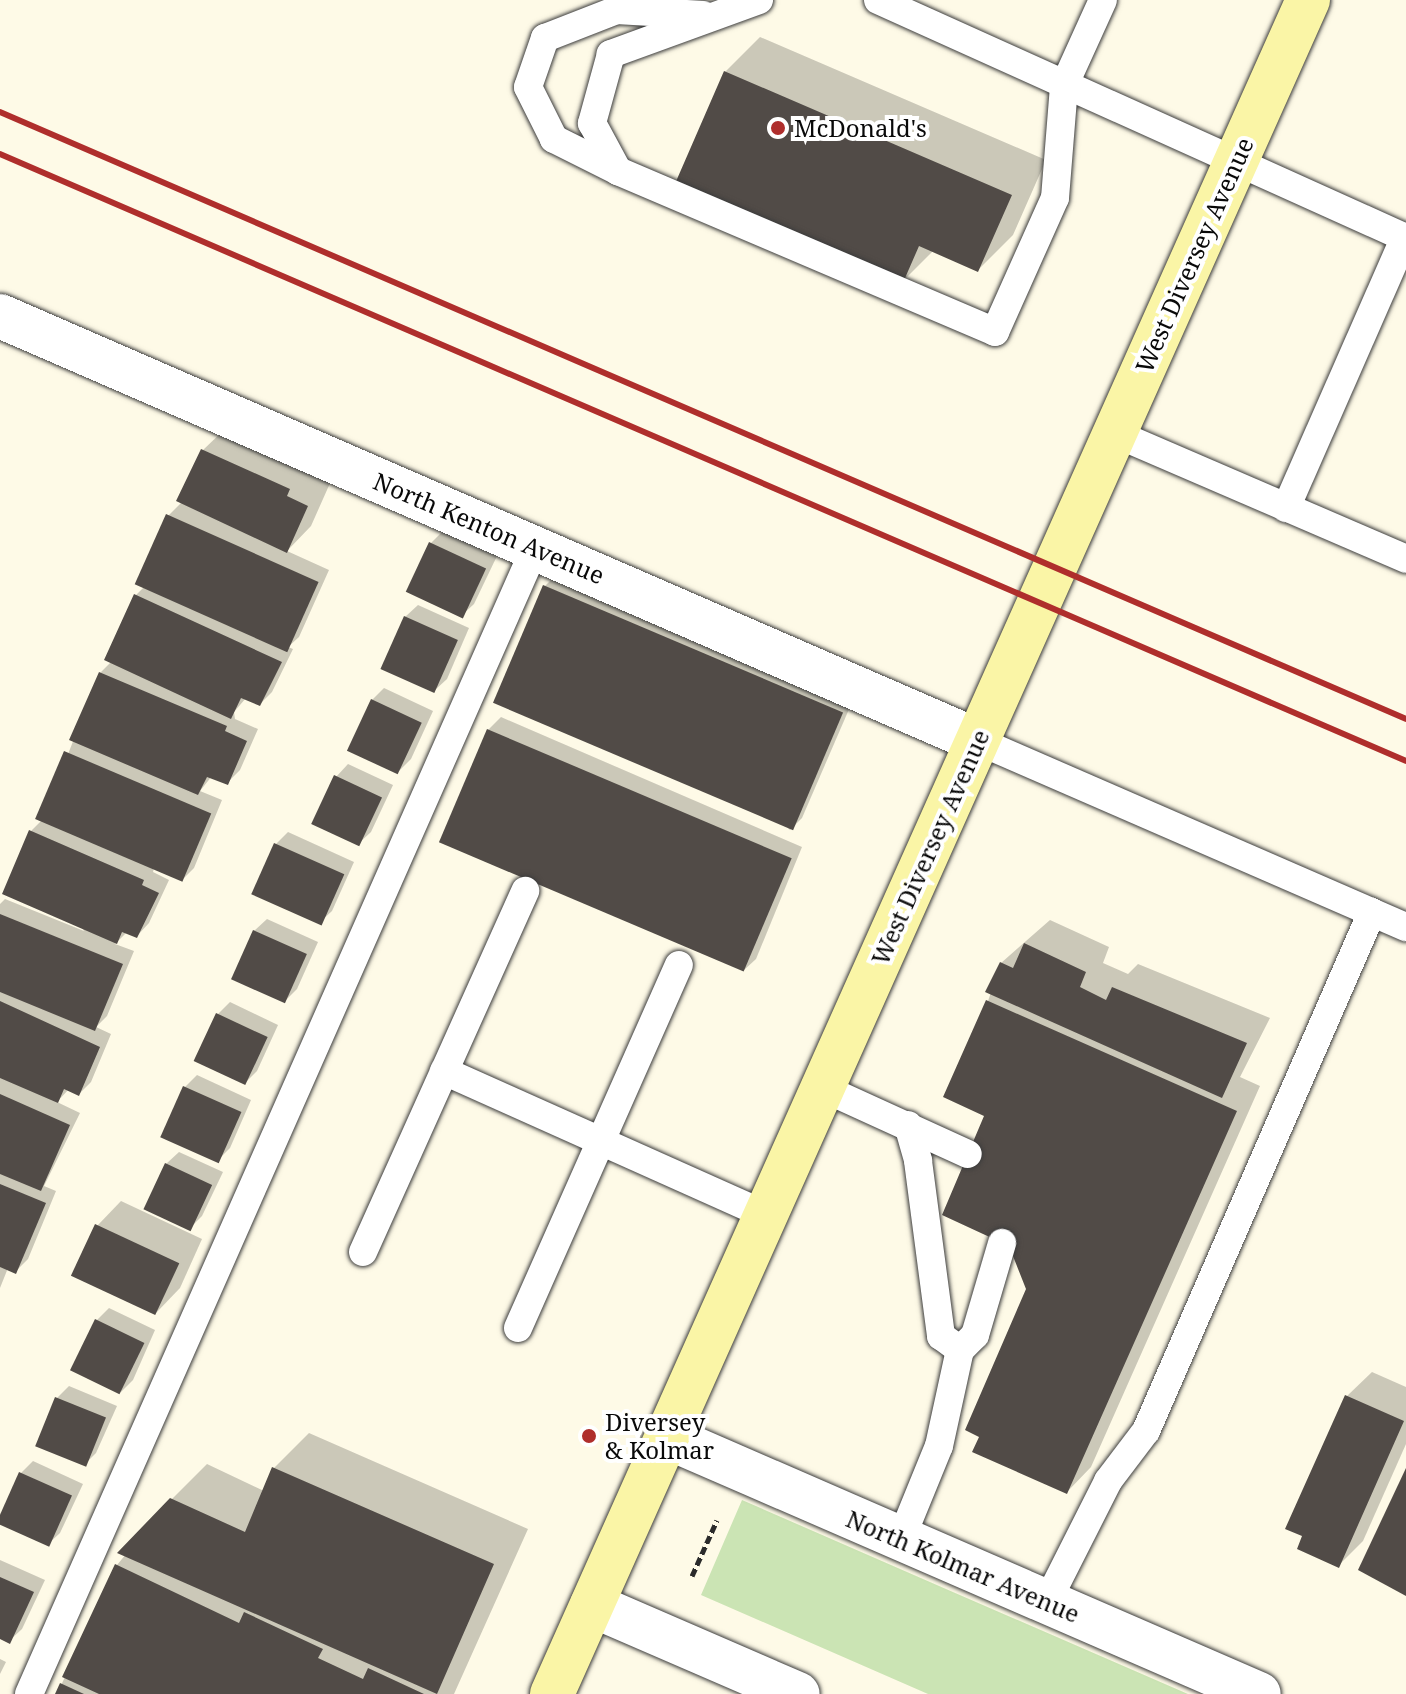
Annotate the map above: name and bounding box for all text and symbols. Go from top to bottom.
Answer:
place label: McDonald's [794,114,927,142]
marker: McDonald's [769,119,787,137]
street label: West Diversey Avenue [1129,133,1259,377]
street label: North Kenton Avenue [369,466,609,590]
street label: West Diversey Avenue [865,725,995,969]
place label: Diversey & Kolmar [605,1408,714,1464]
marker: Diversey & Kolmar [580,1427,598,1445]
street label: North Kolmar Avenue [842,1504,1084,1628]

